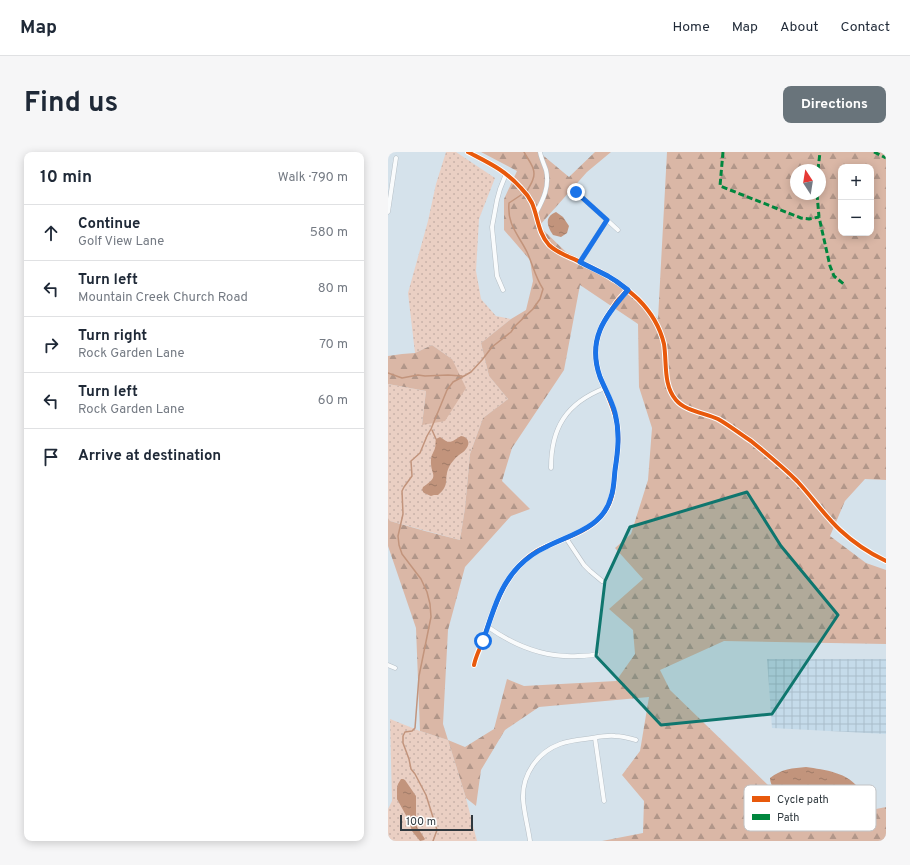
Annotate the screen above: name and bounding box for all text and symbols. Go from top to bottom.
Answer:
text: Map [20,16,57,40]
text: Home [673,19,710,36]
text: Map [732,19,758,36]
text: About [780,19,819,36]
text: Contact [841,19,890,36]
text: Find us [24,86,118,122]
button: Directions [783,86,886,123]
north arrow [790,164,826,200]
map controls [838,164,874,236]
button: + [838,164,874,200]
text: 10 min [40,167,92,189]
text: Walk · 790 m [278,170,348,186]
route end [567,183,585,201]
button: − [838,200,874,236]
text: Continue [78,215,140,234]
icon: ahead [40,222,62,244]
text: 580 m [310,225,348,241]
text: Golf View Lane [78,234,164,250]
text: Turn left [78,271,138,290]
icon: left [40,278,62,300]
text: 80 m [318,281,348,297]
text: Mountain Creek Church Road [78,290,248,306]
text: Turn right [78,327,147,346]
icon: right [40,334,62,356]
text: 70 m [319,337,348,353]
text: Rock Garden Lane [78,346,185,362]
text: Turn left [78,383,138,402]
icon: left [40,390,62,412]
text: 60 m [318,393,348,409]
text: Rock Garden Lane [78,402,185,418]
icon: arrive [40,446,62,468]
text: Arrive at destination [78,447,221,466]
route start [474,632,492,650]
legend [744,785,876,831]
text: Cycle path [777,793,829,807]
text: Path [777,811,799,825]
scale bar [400,813,473,832]
text: 100 m [406,815,436,829]

